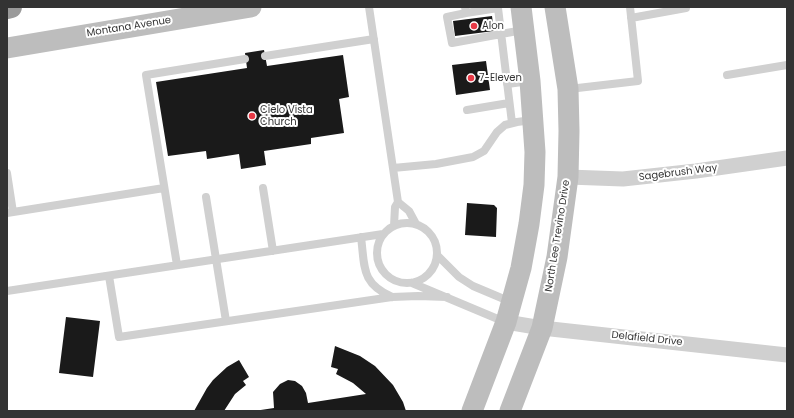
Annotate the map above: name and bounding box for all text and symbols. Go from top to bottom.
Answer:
street label: Montana Avenue [86,14,172,40]
place label: Alon [482,20,504,32]
marker: Alon [469,21,479,31]
place label: 7-Eleven [479,72,522,84]
marker: 7-Eleven [466,73,476,83]
place label: Cielo Vista Church [260,104,313,128]
marker: Cielo Vista Church [247,111,257,121]
street label: Sagebrush Way [638,162,718,184]
street label: North Lee Trevino Drive [543,179,573,293]
street label: Delafield Drive [611,329,683,349]

